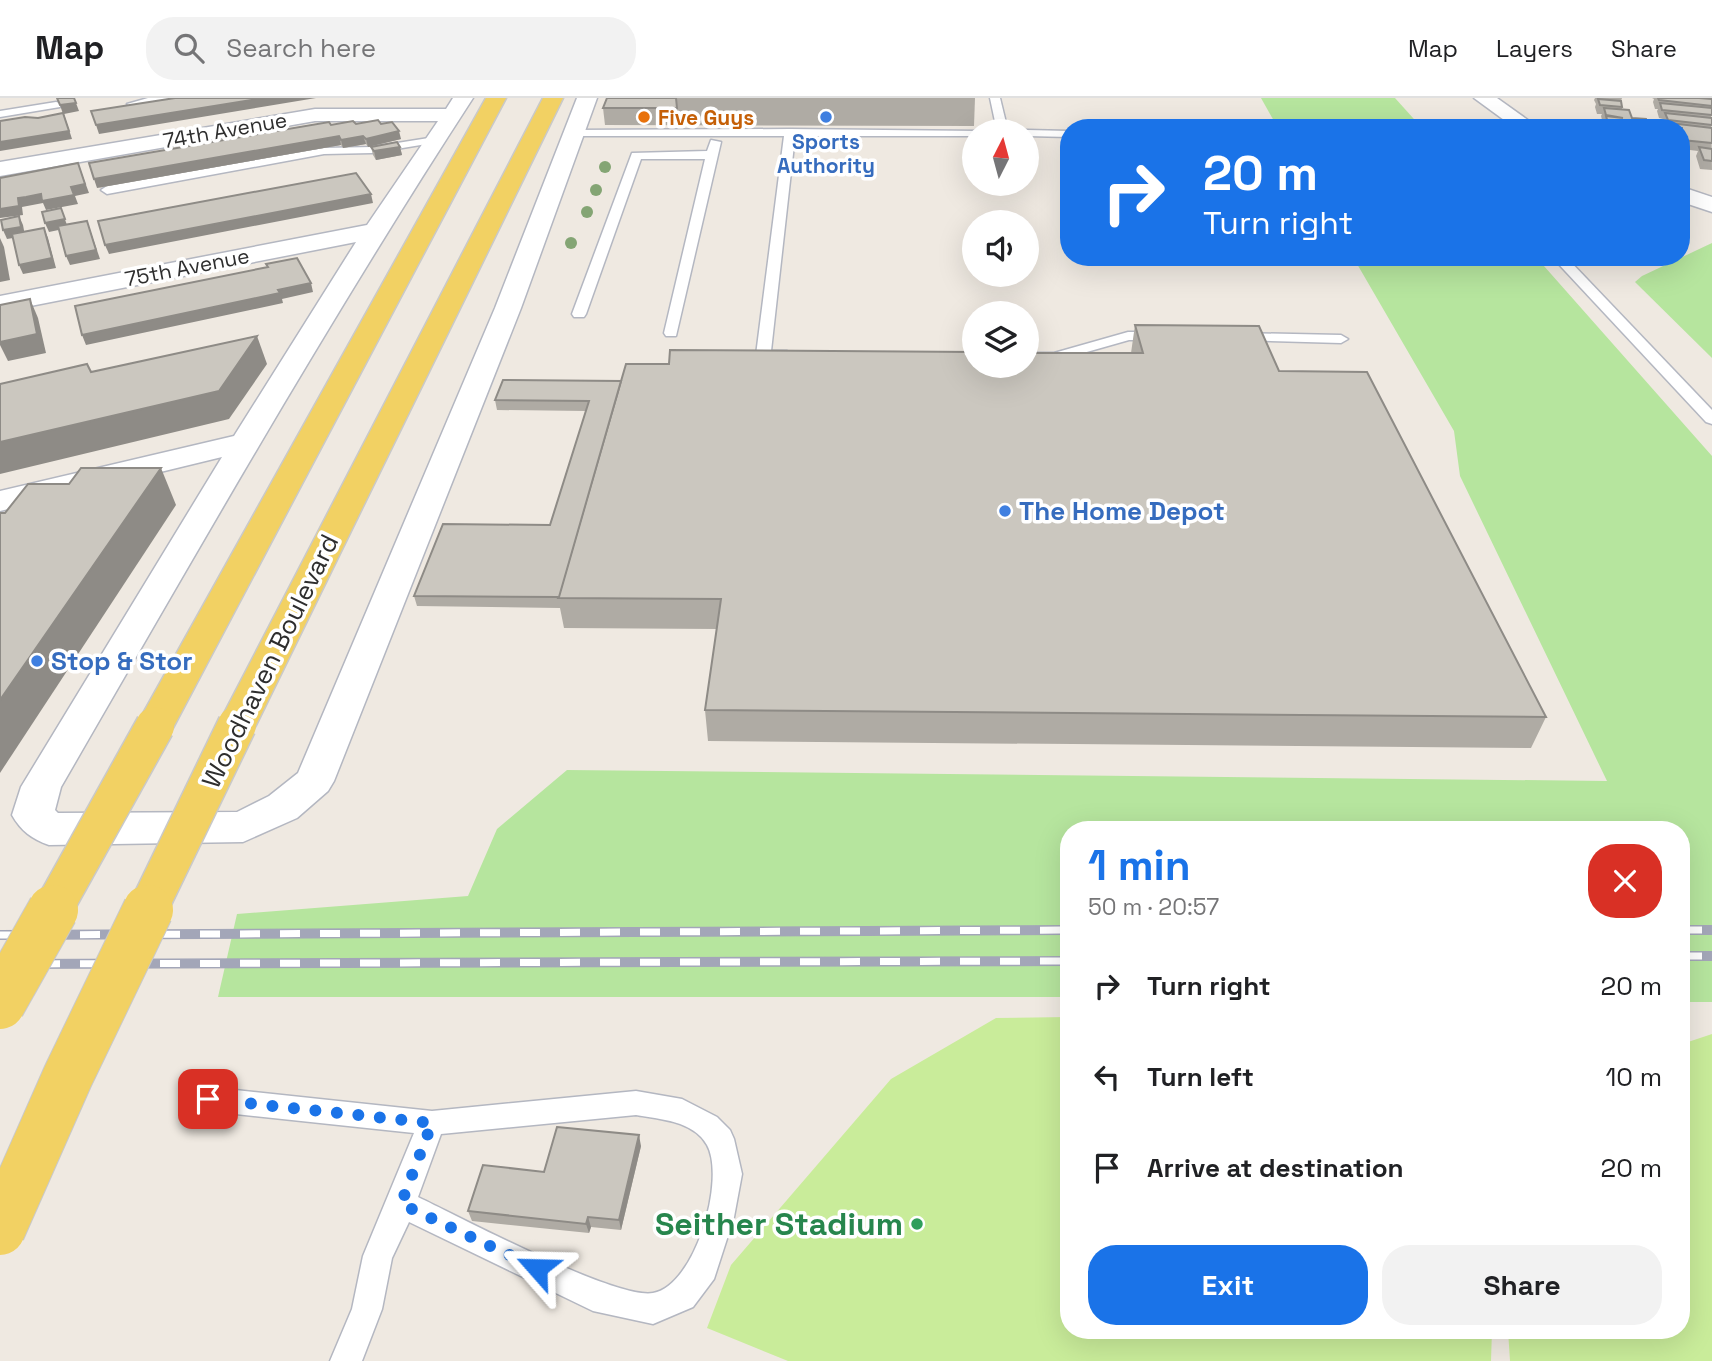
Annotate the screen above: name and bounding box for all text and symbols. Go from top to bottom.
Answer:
search box [146,17,636,80]
text: Map [35,27,104,69]
icon: search [170,29,208,67]
text: Search here [226,31,376,65]
text: Map [1408,33,1458,64]
text: Layers [1496,33,1573,64]
text: Share [1611,33,1677,64]
place label: Five Guys [658,104,754,131]
street label: 74th Avenue [161,106,289,154]
marker: Five Guys [636,109,652,125]
marker: Sports Authority [818,109,834,125]
north arrow [962,119,1040,196]
map controls [962,119,1039,378]
place label: Sports Authority [777,128,875,179]
text: 20 m [1203,142,1318,204]
icon: right [1088,147,1179,238]
text: Turn right [1203,203,1353,243]
button: sound [962,210,1039,287]
street label: 75th Avenue [122,242,252,292]
button: layers [962,301,1039,378]
place label: The Home Depot [1019,494,1225,528]
marker: The Home Depot [997,503,1013,519]
street label: Woodhaven Boulevard [194,529,346,793]
place label: Stop & Stor [51,644,193,678]
marker: Stop & Stor [29,653,45,669]
text: 1 min [1088,839,1191,892]
button: close [1588,844,1662,918]
text: 50 m · 20:57 [1088,892,1219,922]
icon: right [1088,967,1126,1005]
text: Turn right [1147,969,1271,1003]
text: 20 m [1601,969,1662,1003]
icon: left [1088,1058,1126,1096]
text: Turn left [1147,1060,1254,1094]
text: 10 m [1605,1060,1662,1094]
pin [178,1069,238,1129]
icon: arrive [189,1080,227,1118]
icon: arrive [1088,1149,1126,1187]
text: Arrive at destination [1147,1151,1404,1185]
text: 20 m [1601,1151,1662,1185]
place label: Seither Stadium [655,1204,903,1244]
marker: Seither Stadium [909,1216,925,1232]
position arrow [500,1231,574,1305]
button: Exit [1088,1245,1368,1325]
button: Share [1382,1245,1662,1325]

